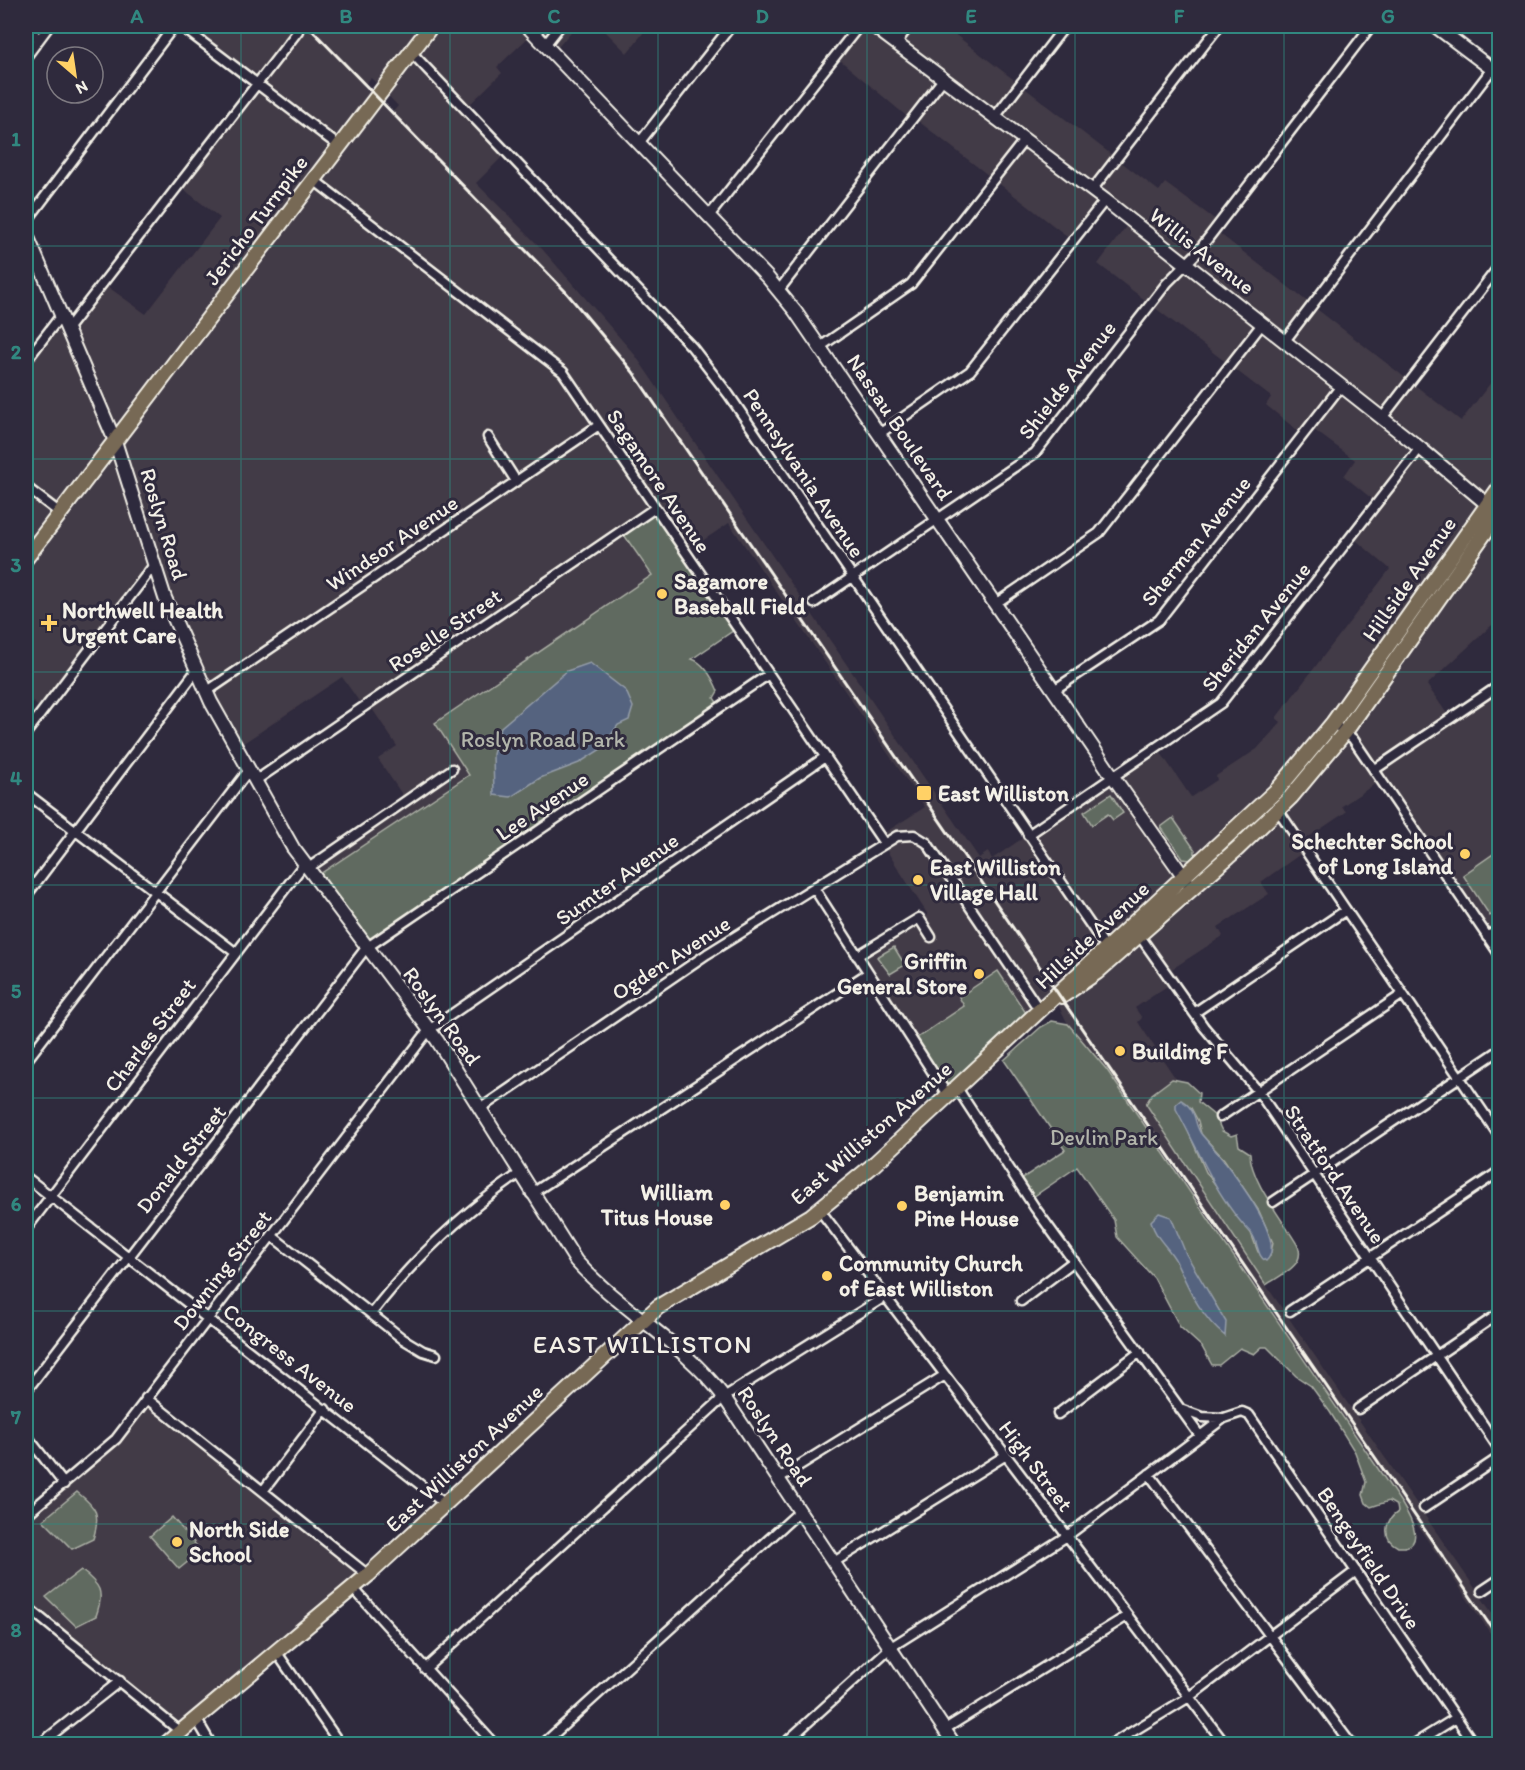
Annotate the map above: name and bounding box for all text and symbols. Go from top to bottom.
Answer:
text: A [130,4,144,28]
text: B [340,4,353,28]
text: C [548,4,561,28]
text: D [755,4,769,28]
text: E [965,4,977,28]
text: F [1174,4,1185,28]
text: G [1381,4,1395,28]
north arrow [45,45,105,105]
text: N [73,77,91,99]
text: 1 [11,127,21,151]
street label: Jericho Turnpike [198,150,314,290]
street label: Willis Avenue [1144,201,1260,301]
street label: Shields Avenue [1012,315,1122,445]
text: 2 [11,340,22,364]
street label: Nassau Boulevard [841,349,959,505]
street label: Pennsylvania Avenue [737,383,871,563]
street label: Sagamore Avenue [601,404,717,558]
street label: Roslyn Road [134,465,194,583]
street label: Sherman Avenue [1135,470,1257,612]
street label: Windsor Avenue [321,489,463,597]
street label: Hillside Avenue [1356,511,1462,647]
text: 3 [11,553,22,577]
street label: Sheridan Avenue [1195,557,1317,697]
place label: Sagamore Baseball Field [674,568,807,620]
street label: Roselle Street [383,582,507,678]
marker: Sagamore Baseball Field [655,587,669,601]
place label: Northwell Health Urgent Care [62,597,223,649]
marker: Northwell Health Urgent Care [40,614,58,632]
park label: Roslyn Road Park [461,726,626,753]
street label: Lee Avenue [491,765,593,847]
text: 4 [10,766,22,790]
place label: East Williston [938,780,1069,807]
marker: East Williston [915,784,933,802]
street label: Sumter Avenue [550,827,684,931]
place label: Schechter School of Long Island [1291,828,1454,880]
marker: Schechter School of Long Island [1458,847,1472,861]
place label: East Williston Village Hall [930,854,1061,906]
marker: East Williston Village Hall [911,873,925,887]
street label: Hillside Avenue [1029,875,1155,995]
street label: Ogden Avenue [607,910,735,1006]
place label: Griffin General Store [837,948,967,1000]
street label: Roslyn Road [397,961,487,1071]
marker: Griffin General Store [972,967,986,981]
street label: Charles Street [98,973,202,1097]
text: 5 [11,979,22,1003]
place label: Building F [1132,1038,1228,1065]
marker: Building F [1113,1044,1127,1058]
street label: East Williston Avenue [785,1055,957,1211]
street label: Donald Street [130,1099,232,1219]
street label: Stratford Avenue [1278,1099,1392,1249]
park label: Devlin Park [1050,1124,1158,1151]
place label: William Titus House [600,1179,713,1231]
place label: Benjamin Pine House [914,1180,1019,1232]
text: 6 [11,1192,22,1216]
marker: William Titus House [718,1198,732,1212]
marker: Benjamin Pine House [895,1199,909,1213]
street label: Downing Street [167,1204,277,1336]
place label: Community Church of East Williston [839,1250,1023,1302]
marker: Community Church of East Williston [820,1269,834,1283]
street label: Congress Avenue [218,1297,362,1419]
district label: EAST WILLISTON [533,1328,753,1360]
street label: East Williston Avenue [380,1378,548,1538]
street label: Roslyn Road [732,1381,819,1492]
text: 7 [10,1405,21,1429]
street label: High Street [993,1415,1079,1517]
street label: Bengeyfield Drive [1311,1482,1427,1634]
place label: North Side School [189,1516,290,1568]
marker: North Side School [170,1535,184,1549]
text: 8 [11,1618,22,1642]

